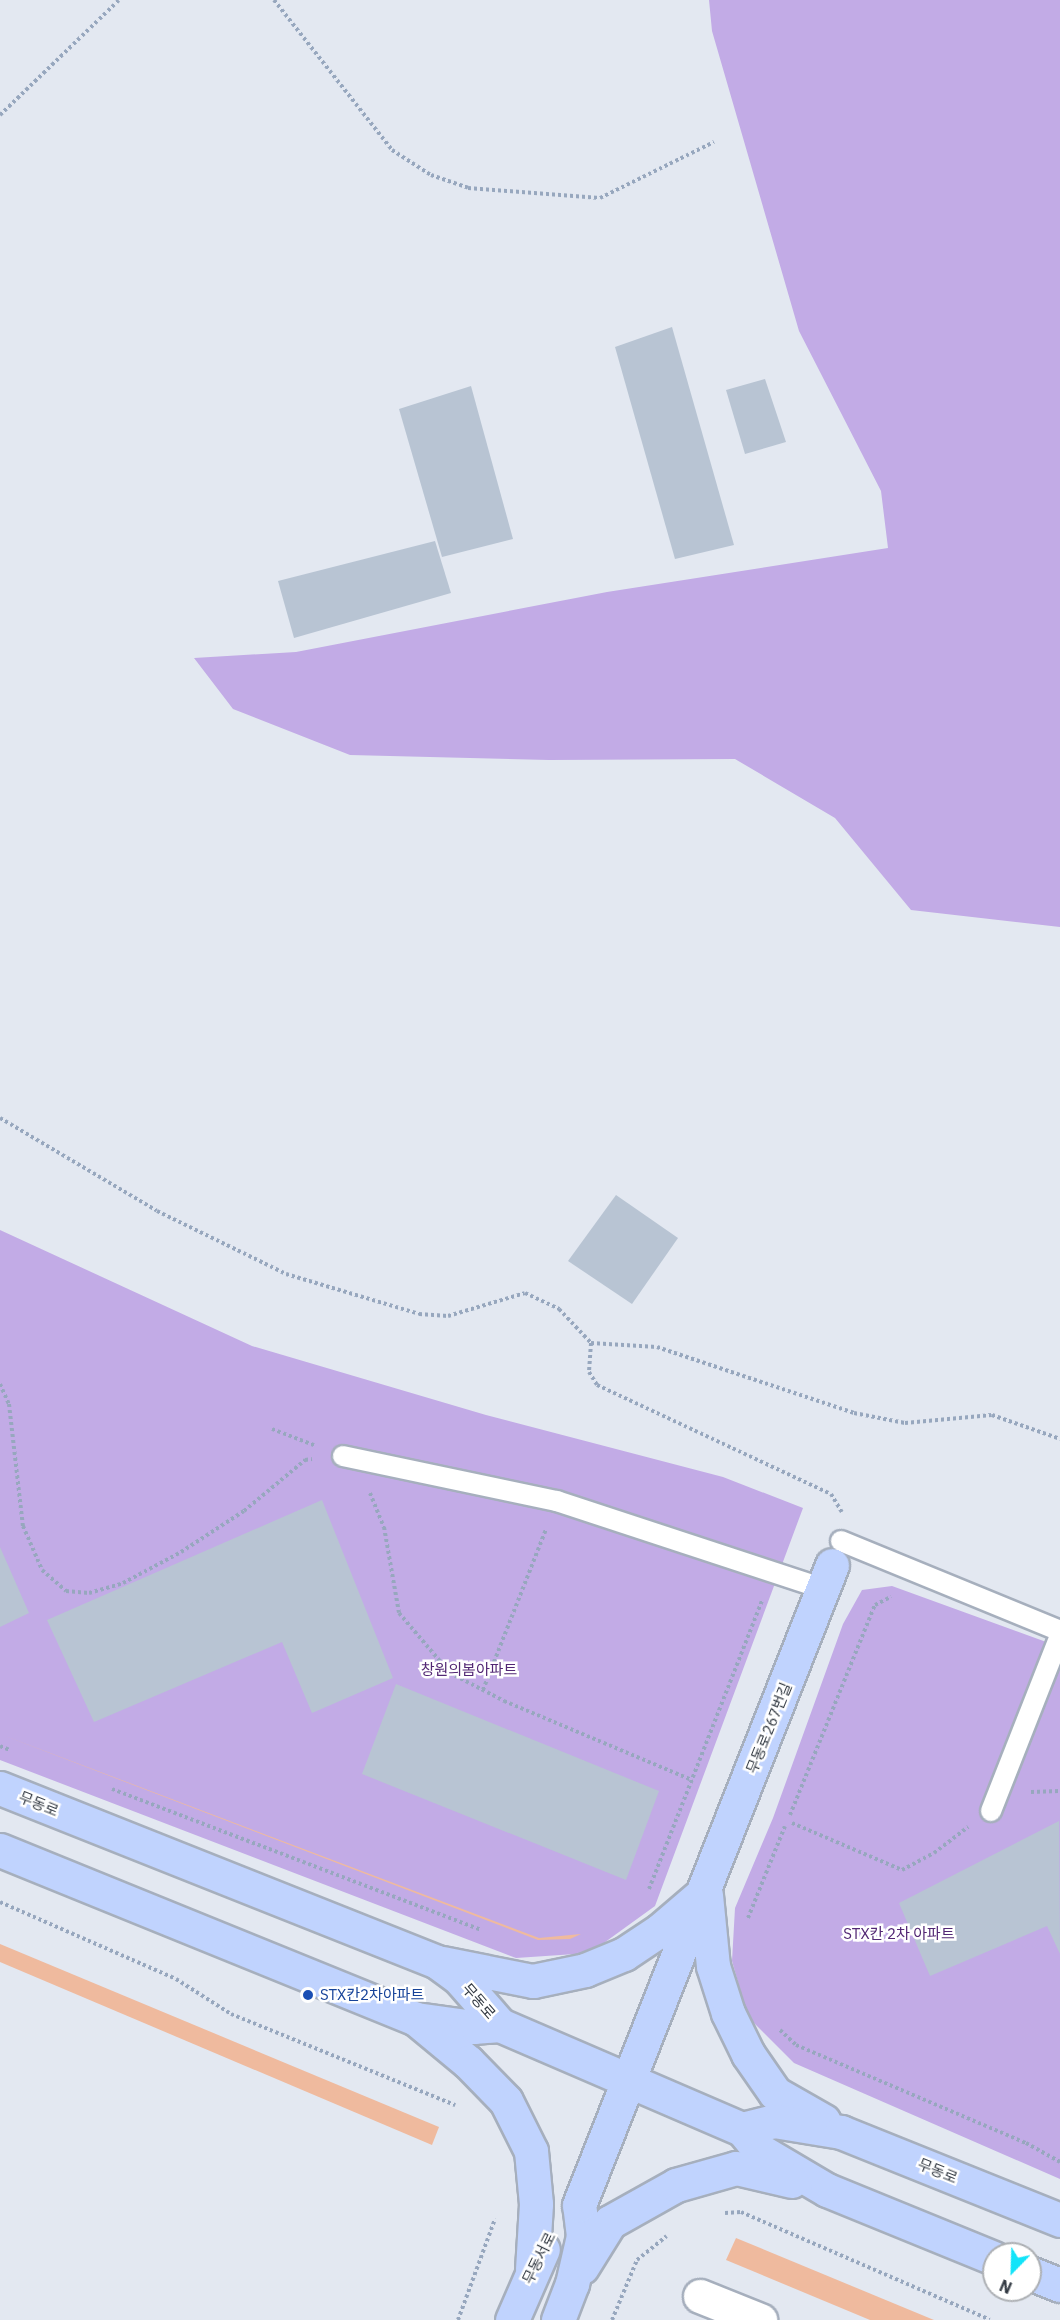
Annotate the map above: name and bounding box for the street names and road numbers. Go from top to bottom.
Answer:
street label: 무동로267번길 [743,1680,795,1776]
street label: 무동로 [16,1788,62,1820]
street label: 무동로 [459,1979,499,2023]
street label: 무동로 [915,2155,961,2187]
street label: 무동서로 [519,2229,559,2287]

